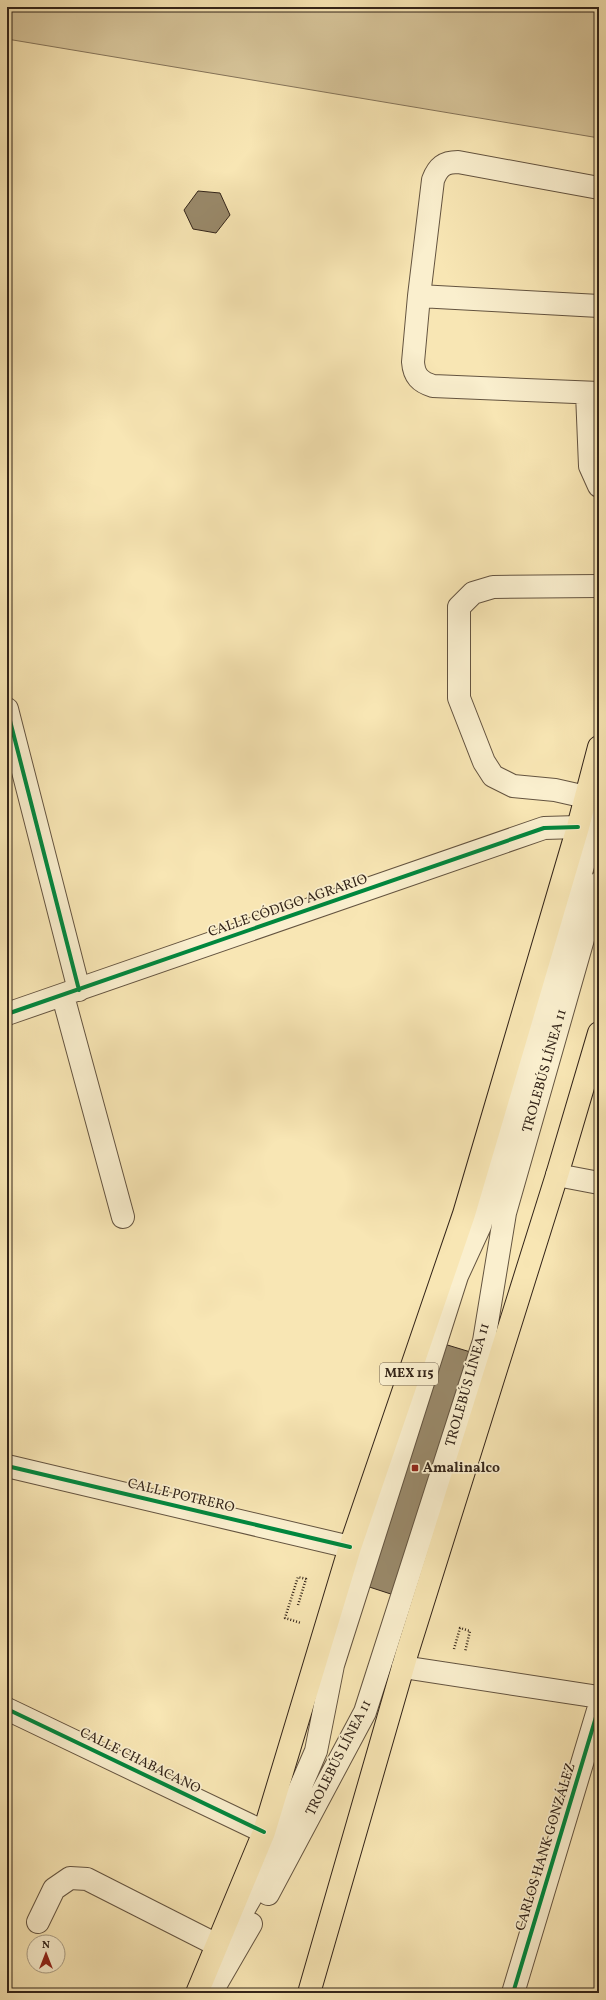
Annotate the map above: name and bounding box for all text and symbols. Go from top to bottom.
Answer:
street label: CALLE CÓDIGO AGRARIO [206,869,370,942]
street label: TROLEBÚS LÍNEA 11 [517,1007,572,1135]
street label: TROLEBÚS LÍNEA 11 [440,1321,495,1449]
road number: MEX 115 [380,1363,438,1385]
place label: Amalinalco [423,1459,500,1478]
marker: Amalinalco [410,1463,420,1473]
street label: CALLE POTRERO [126,1474,236,1518]
street label: TROLEBÚS LÍNEA 11 [301,1696,376,1819]
street label: CALLE CHABACANO [76,1723,204,1799]
street label: CARLOS HANK GONZÁLEZ [511,1761,581,1933]
north arrow [26,1934,66,1974]
text: N [42,1938,50,1953]

